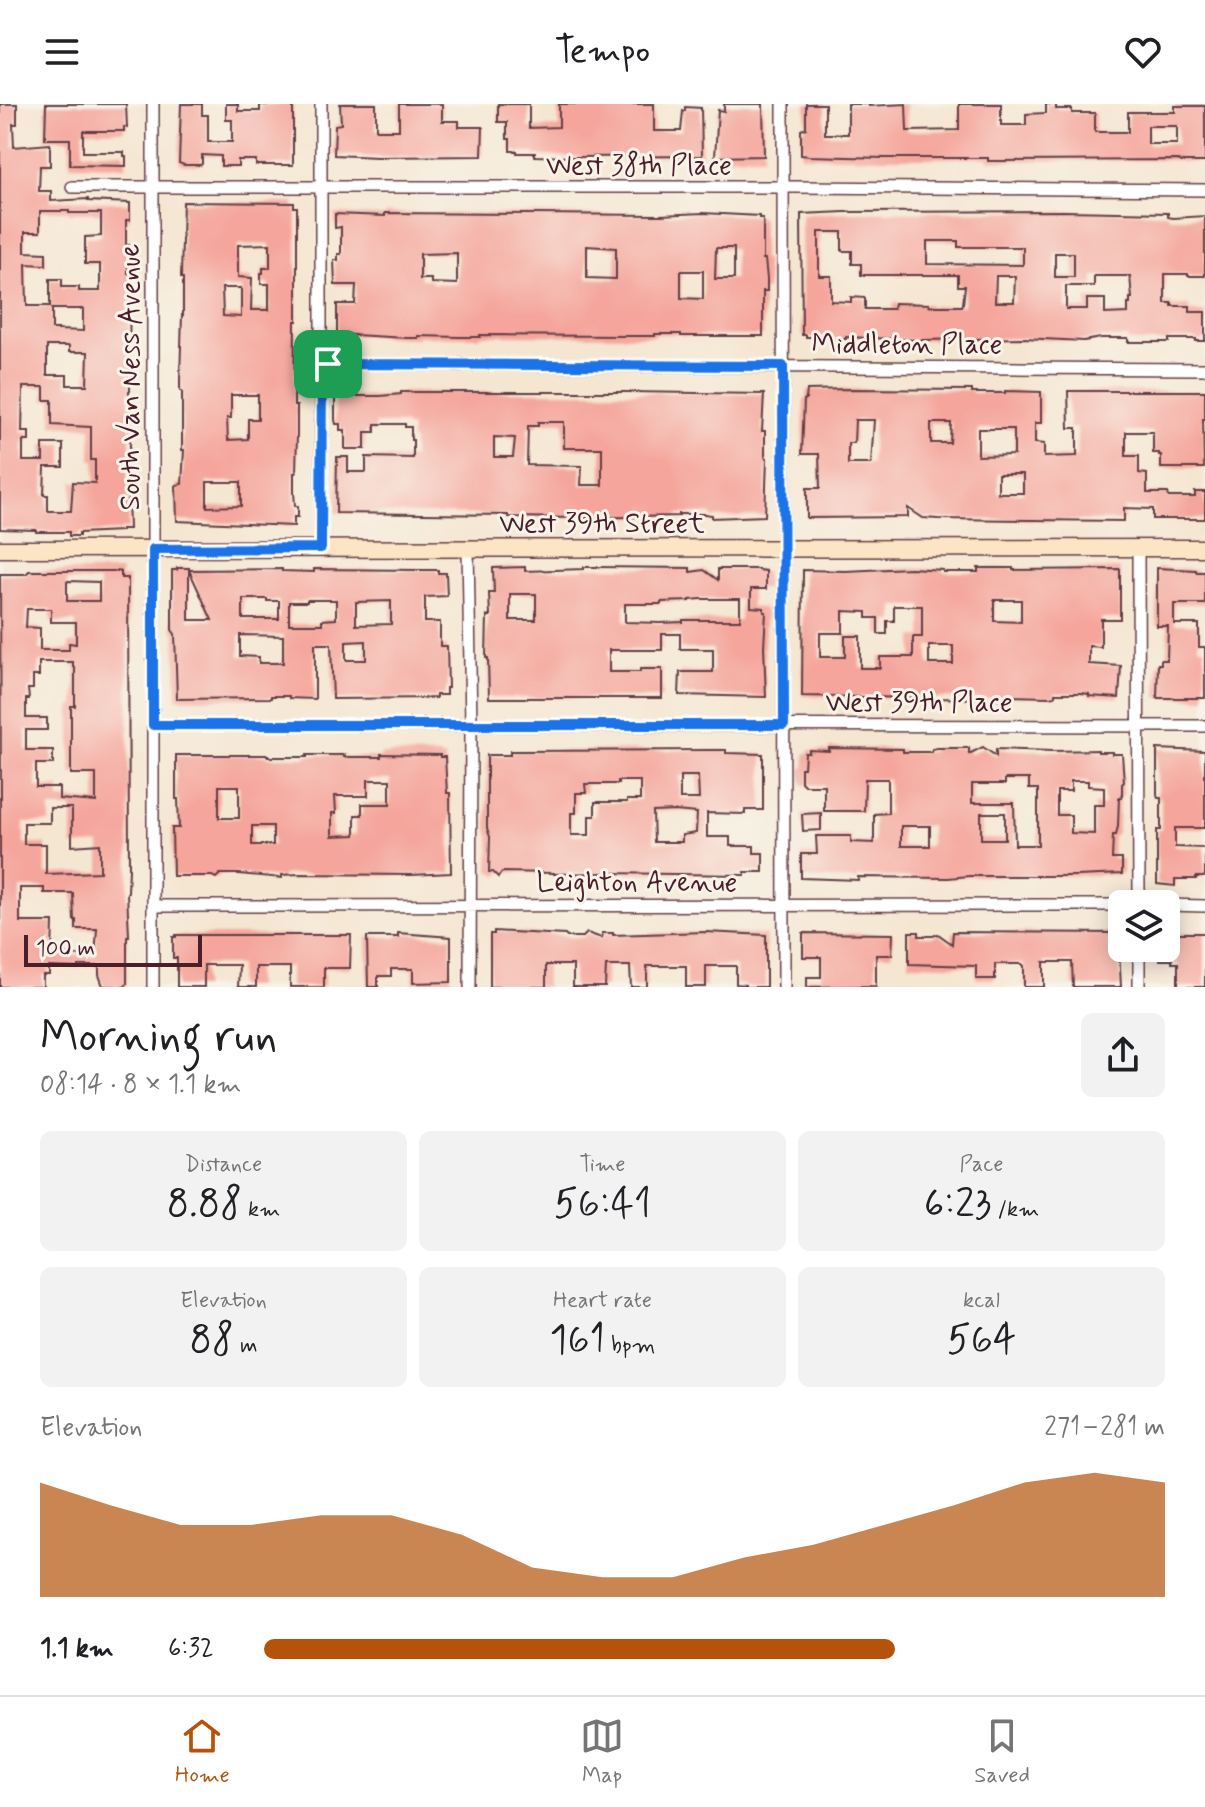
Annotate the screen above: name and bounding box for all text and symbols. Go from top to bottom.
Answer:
text: Tempo [555,29,650,76]
icon: menu [40,30,84,74]
icon: heart [1121,30,1165,74]
street label: West 38th Place [546,148,732,185]
street label: South Van Ness Avenue [113,244,150,510]
street label: Middleton Place [812,327,1003,364]
pin [294,330,362,398]
icon: arrive [306,342,350,386]
street label: West 39th Street [499,506,705,543]
street label: West 39th Place [825,685,1013,722]
street label: Leighton Avenue [537,865,737,902]
map controls [1108,890,1180,962]
button: layers [1108,890,1180,962]
scale bar [24,931,202,967]
text: 100 m [36,935,95,963]
text: Morning run [40,1009,277,1067]
button: share [1081,1013,1165,1097]
text: 08:14 · 8 × 1.1 km [40,1068,241,1102]
text: Distance [185,1151,262,1179]
text: Time [579,1151,626,1179]
text: Pace [960,1151,1003,1179]
text: 8.88 [167,1179,242,1231]
text: 56:41 [554,1179,651,1231]
text: 6:23 [924,1179,992,1231]
text: km [242,1196,280,1224]
text: /km [992,1196,1039,1224]
text: Elevation [180,1287,267,1315]
text: Heart rate [553,1287,652,1315]
text: kcal [963,1287,1000,1315]
text: 88 [190,1315,234,1367]
text: 161 [550,1315,605,1367]
text: 564 [947,1315,1016,1367]
text: m [234,1332,257,1360]
text: bpm [605,1332,655,1360]
text: Elevation [40,1411,142,1445]
text: 271–281 m [1044,1411,1165,1445]
text: 1.1 km [40,1632,114,1666]
text: 6:32 [168,1632,214,1666]
tab: Home [175,1714,230,1790]
tab: Map [580,1714,624,1790]
tab: Saved [974,1714,1030,1790]

